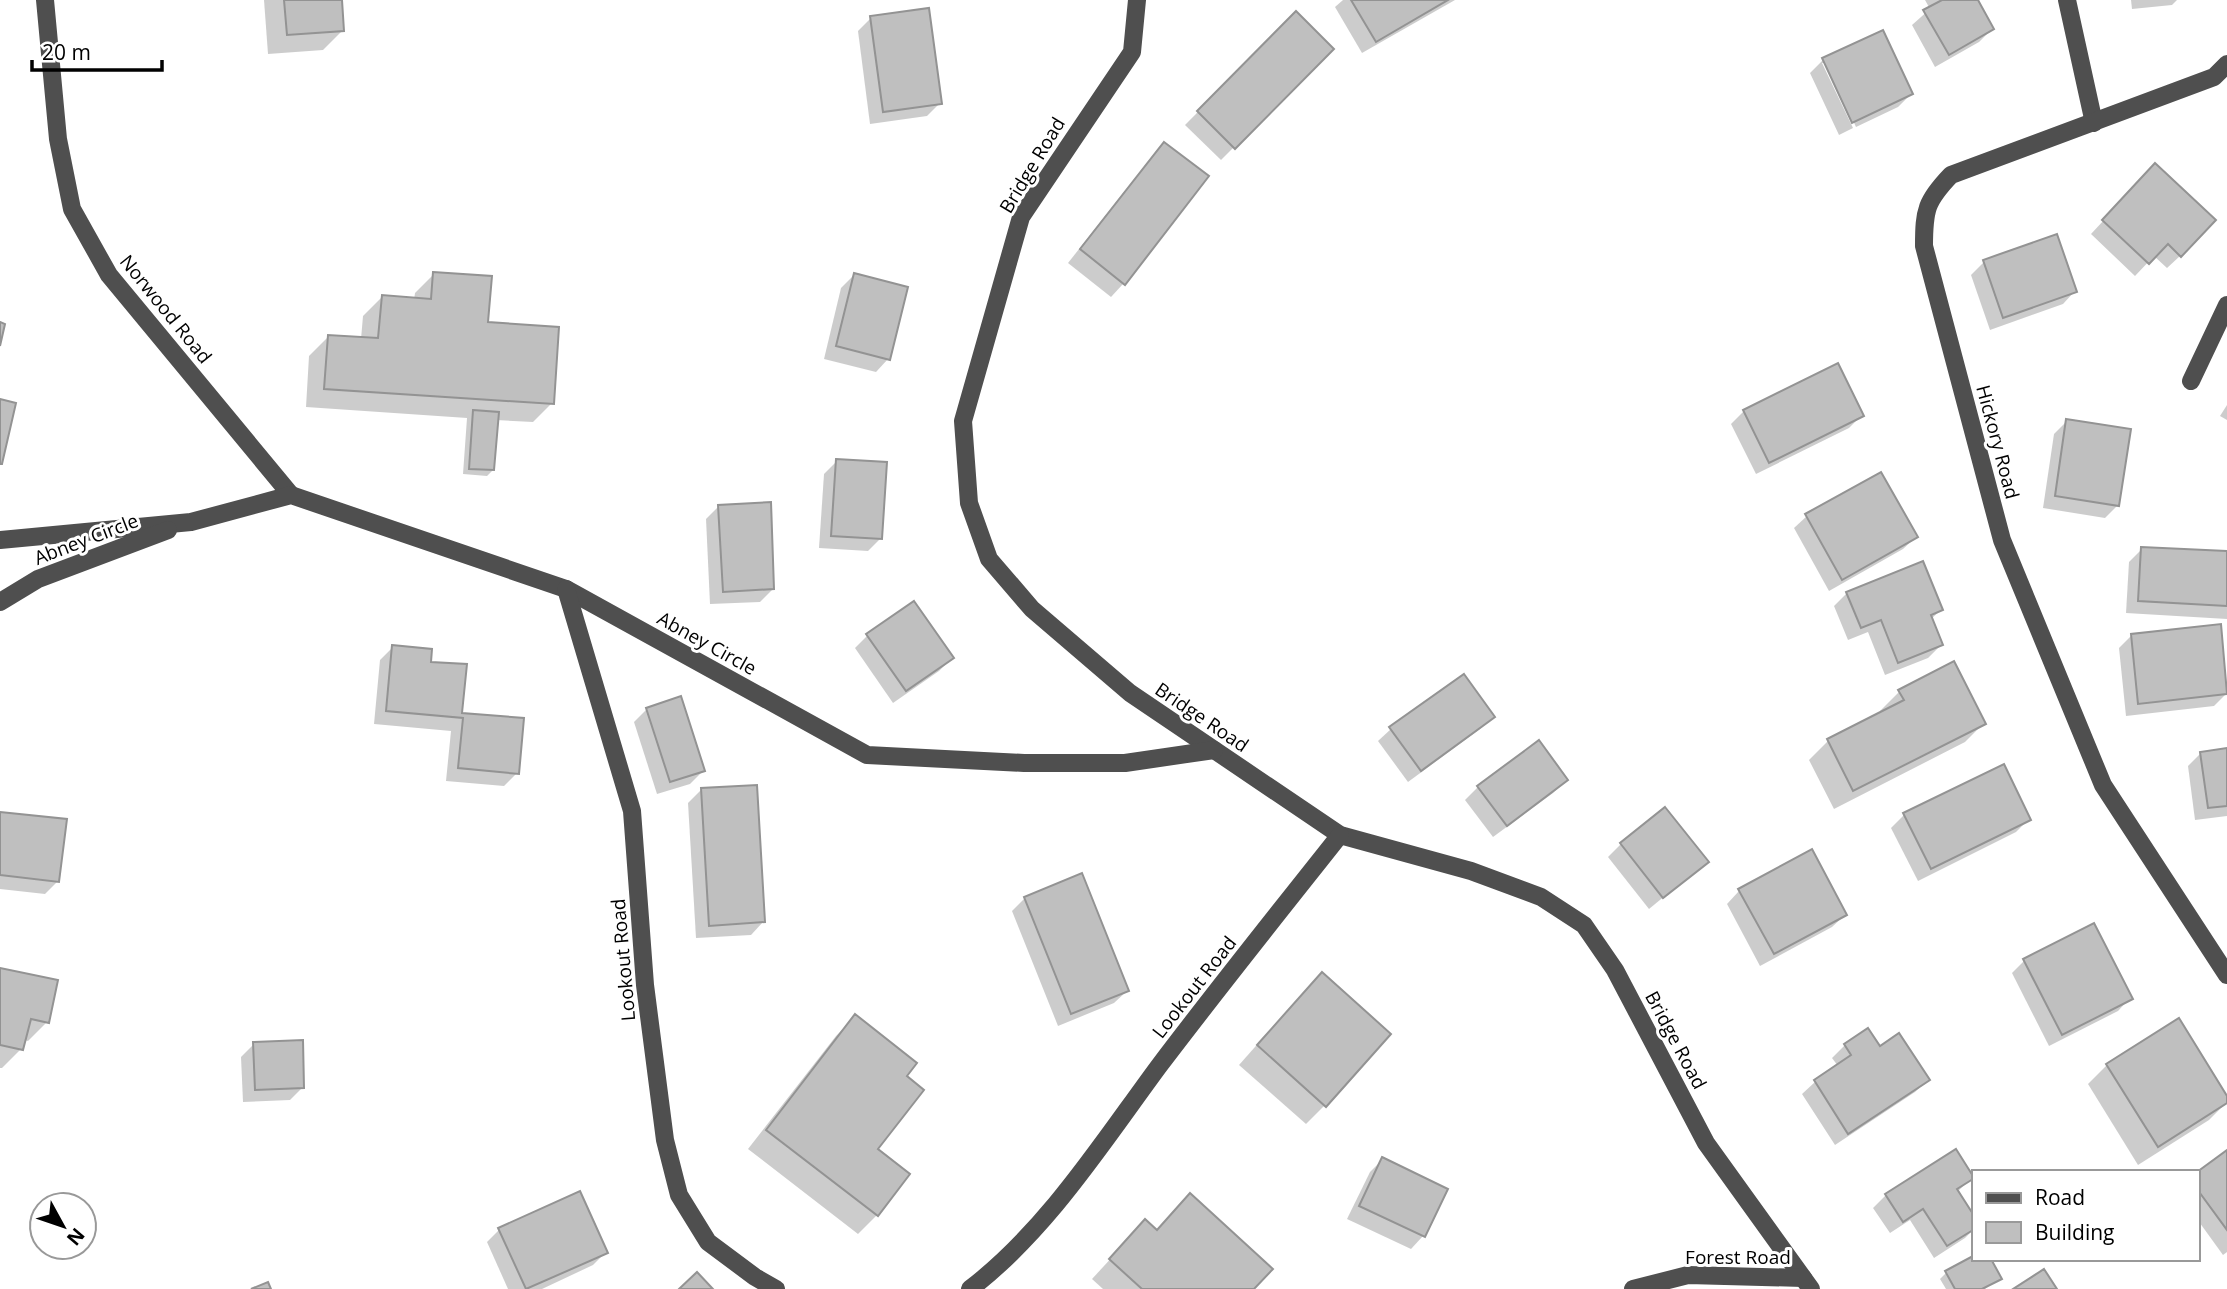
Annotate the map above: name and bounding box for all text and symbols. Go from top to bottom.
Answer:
scale bar [32,28,161,72]
text: 20 m [42,38,91,66]
street label: Bridge Road [993,112,1071,218]
street label: Norwood Road [114,249,218,369]
street label: Hickory Road [1970,382,2026,502]
street label: Abney Circle [30,507,142,571]
street label: Abney Circle [653,605,761,681]
street label: Bridge Road [1150,676,1254,758]
street label: Lookout Road [605,898,641,1022]
street label: Lookout Road [1146,931,1242,1043]
street label: Bridge Road [1639,986,1713,1094]
legend [1972,1170,2199,1261]
text: Road [2035,1183,2085,1211]
north arrow [28,1191,98,1261]
text: Building [2035,1218,2114,1246]
text: N [61,1223,91,1251]
street label: Forest Road [1685,1244,1791,1270]

